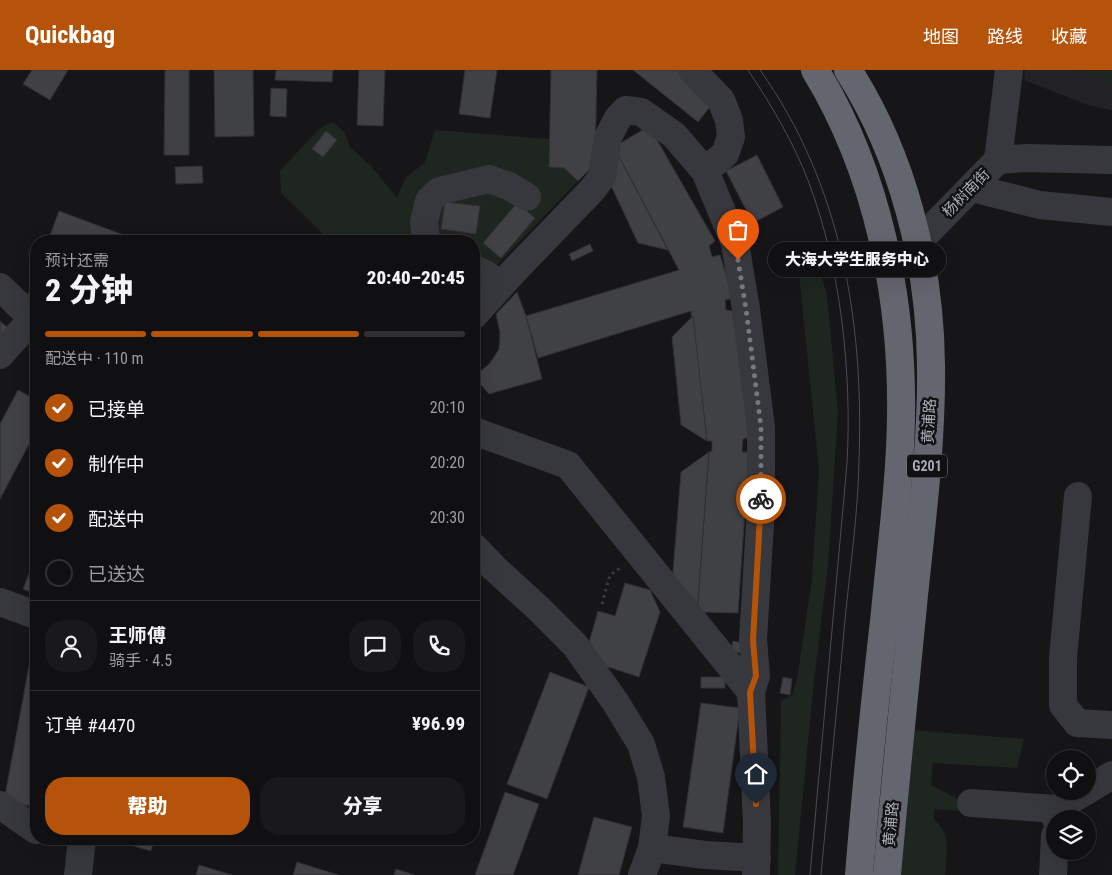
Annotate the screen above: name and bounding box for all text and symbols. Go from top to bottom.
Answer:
text: Quickbag [25,21,115,49]
text: 地图 [923,26,959,47]
text: 路线 [987,26,1023,47]
text: 收藏 [1051,26,1087,47]
street label: 杨树南街 [939,165,993,221]
pin [717,209,759,260]
icon: bag [724,216,752,244]
callout: 大海大学生服务中心 [768,242,946,278]
text: 大海大学生服务中心 [785,250,929,269]
text: 预计还需 [45,251,109,270]
text: 20:40–20:45 [367,266,465,289]
text: 2 分钟 [45,271,133,309]
text: 配送中 · 110 m [45,349,144,368]
icon: check [45,394,73,422]
text: 已接单 [88,398,145,421]
text: 20:10 [430,398,465,417]
street label: 黄浦路 [919,398,939,444]
icon: check [45,449,73,477]
text: 制作中 [88,453,145,476]
text: 20:20 [430,453,465,472]
road number: G201 [907,454,947,478]
courier [736,474,786,524]
icon: bike [747,485,775,513]
icon: check [45,504,73,532]
text: 配送中 [88,508,145,531]
text: 20:30 [430,508,465,527]
text: 已送达 [88,563,145,586]
button: person [45,620,97,672]
button: chat [349,620,401,672]
button: phone [413,620,465,672]
text: 王师傅 [109,624,166,647]
text: 骑手 · 4.5 [109,651,172,670]
text: ¥96.99 [412,712,465,735]
text: 订单 #4470 [45,714,135,737]
map controls [1046,750,1096,860]
button: locate [1046,750,1096,800]
pin [735,753,777,804]
icon: home [742,760,770,788]
button: 帮助 [45,777,250,835]
button: 分享 [260,777,465,835]
street label: 黄浦路 [880,801,902,847]
button: layers [1046,810,1096,860]

